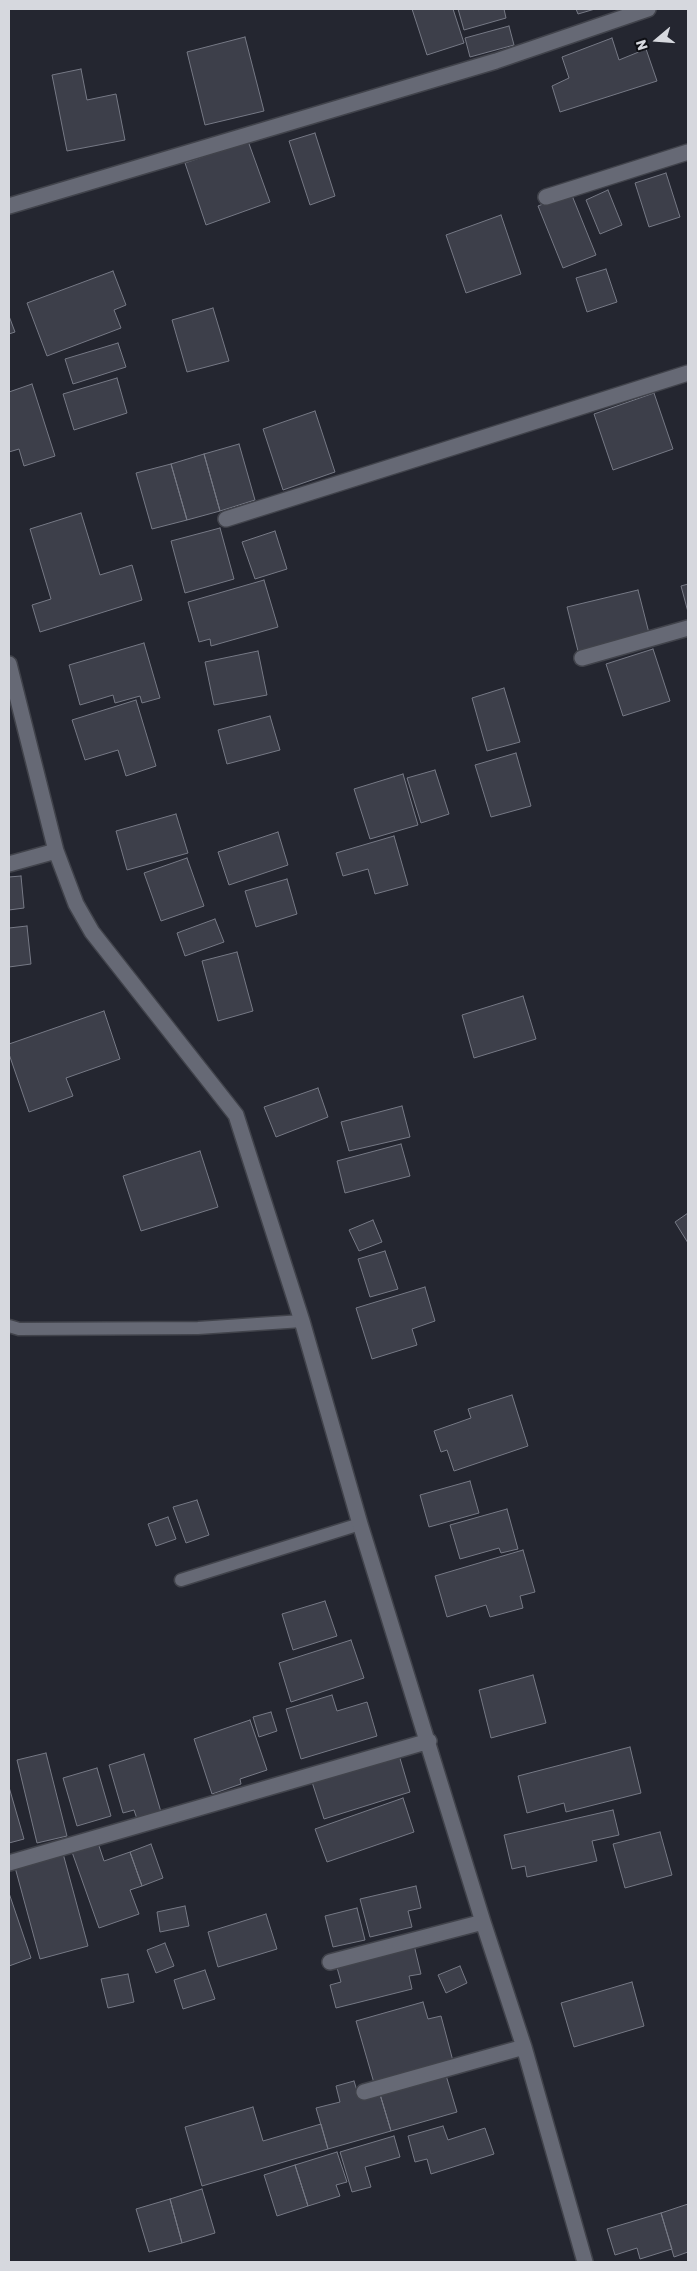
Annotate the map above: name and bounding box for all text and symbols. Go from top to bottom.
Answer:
north arrow [632,15,682,65]
text: N [633,37,652,52]

